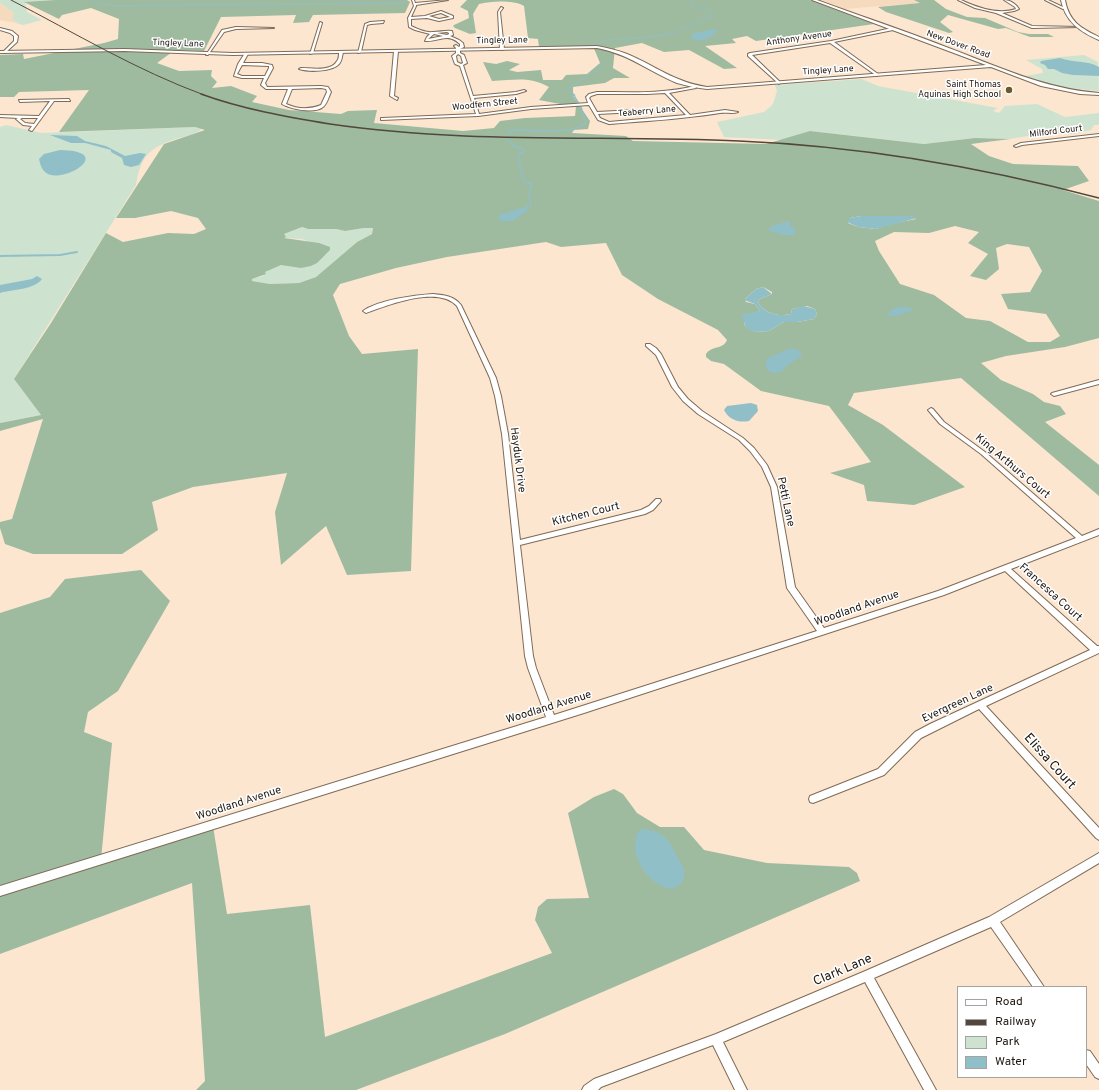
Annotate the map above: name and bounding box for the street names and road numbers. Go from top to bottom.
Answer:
street label: Anthony Avenue [765,29,833,49]
street label: New Dover Road [925,29,991,61]
street label: Tingley Lane [476,35,528,47]
street label: Tingley Lane [152,38,204,50]
street label: Tingley Lane [802,64,854,78]
street label: Woodfern Street [452,96,518,114]
street label: Teaberry Lane [618,104,676,120]
street label: Milford Court [1029,123,1083,141]
street label: Hayduk Drive [506,427,528,493]
street label: King Arthurs Court [972,432,1052,502]
street label: Petti Lane [773,476,797,528]
street label: Kitchen Court [551,500,621,530]
street label: Francesca Court [1016,561,1084,625]
street label: Woodland Avenue [813,588,901,630]
street label: Evergreen Lane [920,682,996,726]
street label: Woodland Avenue [505,689,593,727]
street label: Elissa Court [1020,731,1078,793]
street label: Woodland Avenue [195,784,283,824]
street label: Clark Lane [811,952,875,990]

